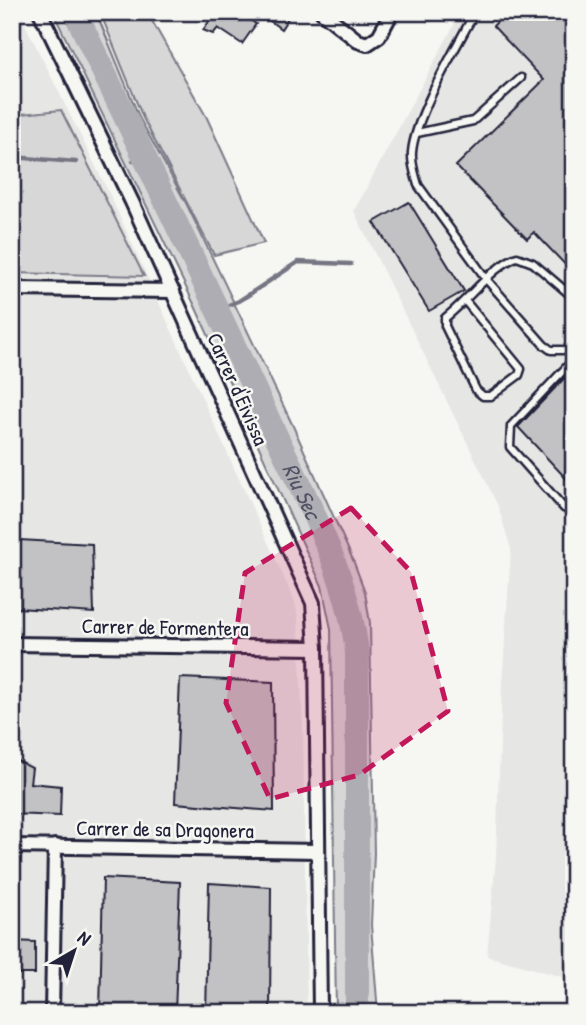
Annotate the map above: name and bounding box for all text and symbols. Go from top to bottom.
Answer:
street label: Carrer d'Eivissa [200,328,276,450]
water label: Riu Sec [276,457,331,526]
street label: Carrer de Formentera [81,611,249,643]
street label: Carrer de sa Dragonera [76,813,254,845]
north arrow [38,916,108,986]
text: N [73,925,97,951]

